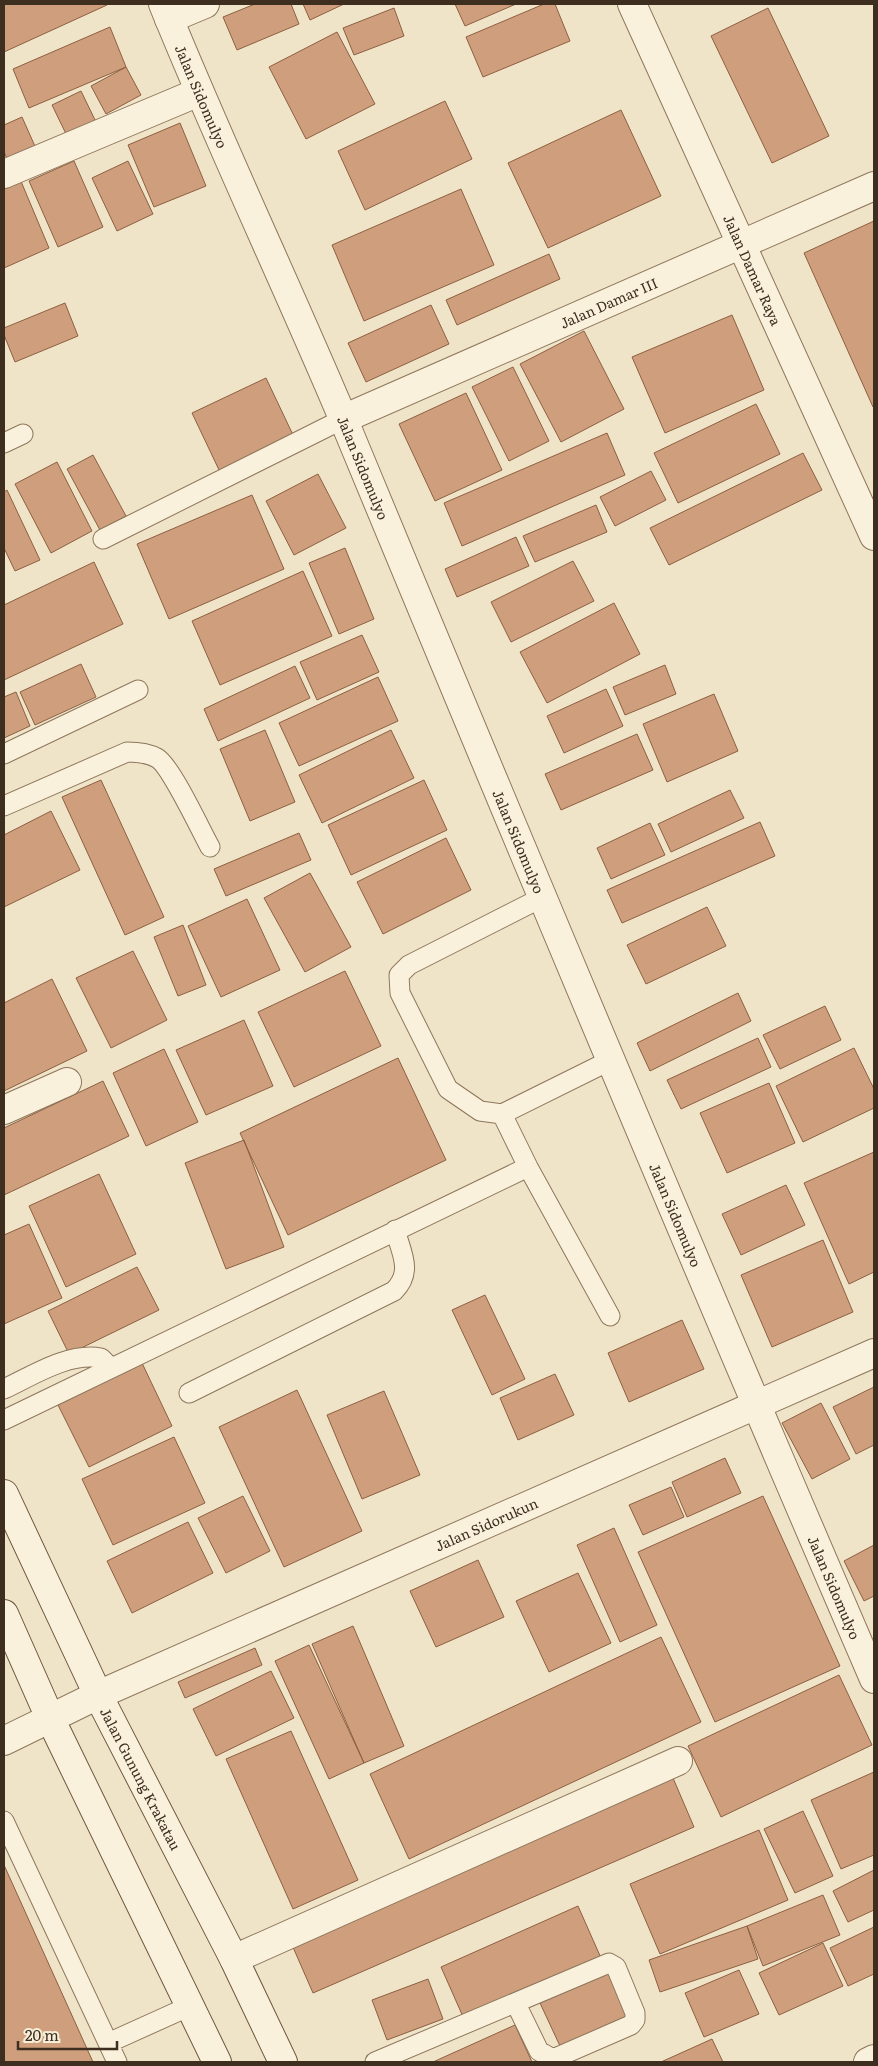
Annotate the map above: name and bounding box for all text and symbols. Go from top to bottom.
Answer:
street label: Jalan Sidomulyo [171,41,233,151]
street label: Jalan Damar Raya [719,211,787,329]
street label: Jalan Damar III [557,272,661,333]
street label: Jalan Sidomulyo [333,412,394,523]
street label: Jalan Sidomulyo [488,786,550,896]
street label: Jalan Sidomulyo [645,1160,707,1270]
street label: Jalan Sidorukun [432,1492,541,1555]
street label: Jalan Sidomulyo [804,1533,866,1642]
street label: Jalan Gunung Krakatau [96,1704,186,1854]
scale bar [18,2018,116,2050]
text: 20 m [25,2023,59,2046]

